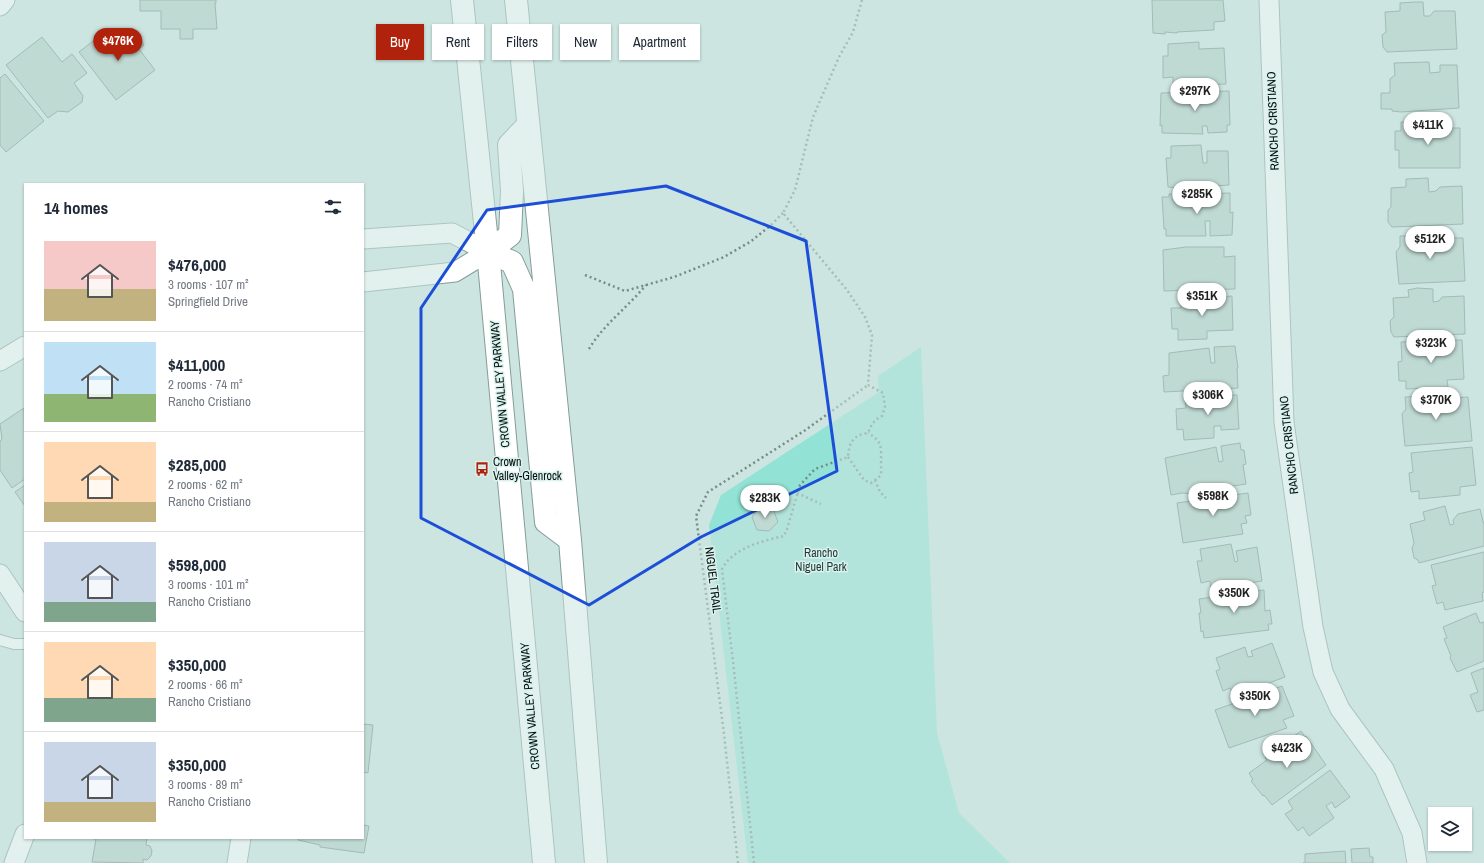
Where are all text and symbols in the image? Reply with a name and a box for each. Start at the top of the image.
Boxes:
chip: Buy [376,24,424,60]
chip: Rent [432,24,484,60]
chip: Filters [492,24,552,60]
chip: New [560,24,611,60]
chip: Apartment [619,24,700,60]
pin: $476K [90,28,146,62]
text: $476K [102,32,134,49]
street label: RANCHO CRISTIANO [1263,71,1283,171]
pin: $297K [1167,78,1223,112]
text: $297K [1179,82,1211,99]
pin: $411K [1400,112,1456,146]
text: $411K [1413,116,1443,133]
pin: $285K [1169,181,1225,215]
text: $285K [1181,185,1213,202]
text: 14 homes [44,196,108,219]
icon: filters [322,196,344,218]
pin: $512K [1402,226,1458,260]
text: $512K [1414,230,1446,247]
text: $476,000 [168,253,226,276]
icon: home [76,257,124,305]
text: 3 rooms · 107 m² [168,276,249,293]
pin: $351K [1174,283,1230,317]
text: $351K [1186,287,1218,304]
text: Springfield Drive [168,293,248,310]
street label: CROWN VALLEY PARKWAY [486,319,514,448]
pin: $323K [1403,330,1459,364]
text: $323K [1415,334,1447,351]
text: $411,000 [168,353,225,376]
icon: home [76,358,124,406]
text: 2 rooms · 74 m² [168,376,243,393]
pin: $306K [1180,382,1236,416]
text: $306K [1192,386,1224,403]
pin: $370K [1408,387,1464,421]
text: $370K [1420,391,1452,408]
text: Rancho Cristiano [168,393,251,410]
street label: RANCHO CRISTIANO [1276,395,1302,495]
text: $285,000 [168,453,226,476]
place label: Crown Valley-Glenrock [493,454,562,484]
icon: home [76,458,124,506]
bus stop icon: Crown Valley-Glenrock [474,461,490,477]
text: 2 rooms · 62 m² [168,476,243,493]
pin: $598K [1185,483,1241,517]
pin: $283K [737,485,793,519]
text: $598K [1197,487,1229,504]
text: $283K [749,489,781,506]
text: Rancho Cristiano [168,493,251,510]
park label: Rancho Niguel Park [795,545,847,575]
street label: NIGUEL TRAIL [701,546,725,615]
text: $598,000 [168,553,226,576]
icon: home [76,558,124,606]
text: 3 rooms · 101 m² [168,576,249,593]
pin: $350K [1206,580,1262,614]
text: $350K [1218,584,1250,601]
text: Rancho Cristiano [168,593,251,610]
street label: CROWN VALLEY PARKWAY [516,641,544,770]
text: $350,000 [168,653,226,676]
icon: home [76,658,124,706]
text: 2 rooms · 66 m² [168,676,243,693]
pin: $350K [1227,683,1283,717]
text: $350K [1239,687,1271,704]
text: Rancho Cristiano [168,693,251,710]
pin: $423K [1259,735,1315,769]
text: $423K [1271,739,1303,756]
text: $350,000 [168,753,226,776]
icon: home [76,758,124,806]
text: 3 rooms · 89 m² [168,776,243,793]
text: Rancho Cristiano [168,793,251,810]
map controls [1428,807,1472,851]
button: layers [1428,807,1472,851]

